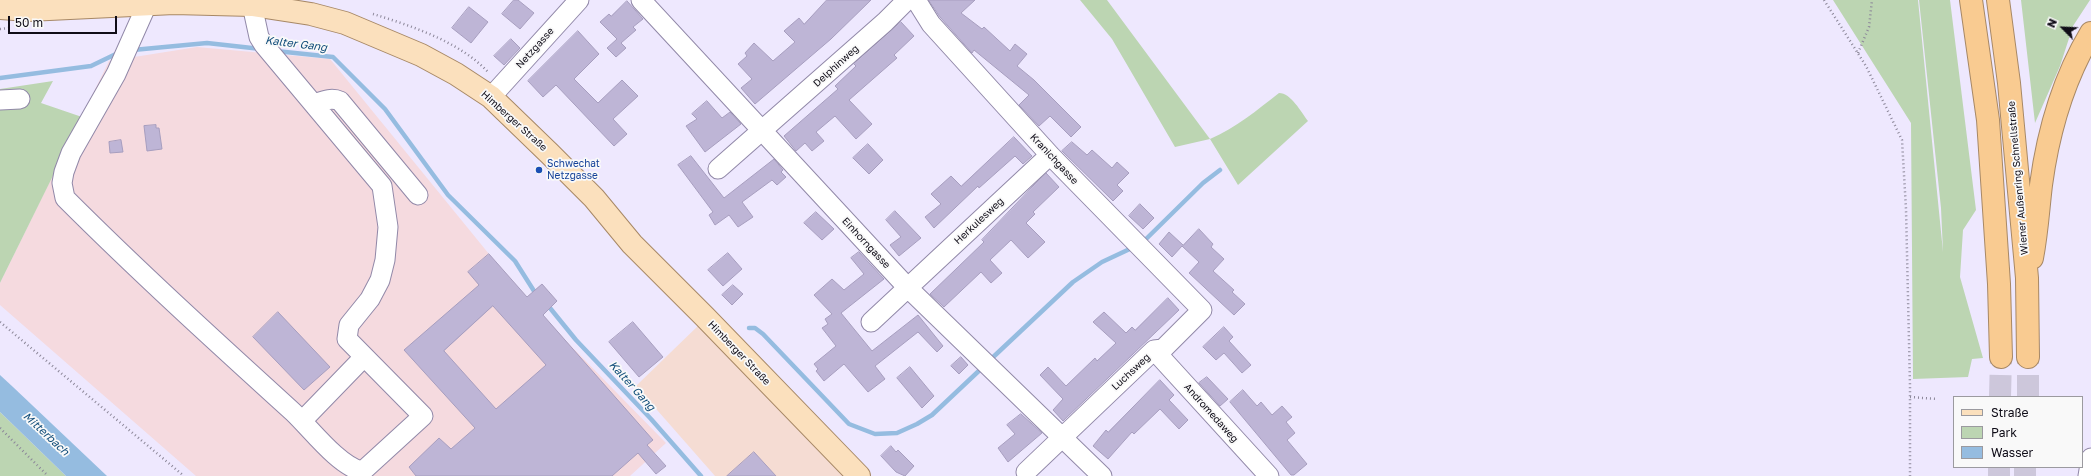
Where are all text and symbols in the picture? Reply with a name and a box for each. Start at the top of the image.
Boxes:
scale bar [10,8,119,34]
north arrow [2043,8,2083,48]
text: 50 m [15,15,43,30]
text: N [2044,16,2059,29]
street label: Netzgasse [514,25,556,71]
water label: Kalter Gang [264,34,328,54]
street label: Delphinweg [811,42,861,90]
street label: Himberger Straße [479,88,549,154]
street label: Wiener Außenring Schnellstraße [2005,100,2031,256]
street label: Kranichgasse [1027,131,1081,187]
place label: Schwechat Netzgasse [547,158,600,182]
marker: Schwechat Netzgasse [534,165,544,175]
street label: Herkulesweg [952,195,1006,247]
street label: Einhorngasse [839,215,893,271]
street label: Himberger Straße [705,318,773,388]
street label: Luchsweg [1109,351,1153,393]
water label: Kalter Gang [606,358,658,414]
street label: Andromedaweg [1181,381,1241,445]
legend [1953,396,2083,468]
text: Straße [1991,405,2029,420]
water label: Mitterbach [20,410,72,458]
text: Park [1991,425,2017,440]
text: Wasser [1991,445,2033,460]

